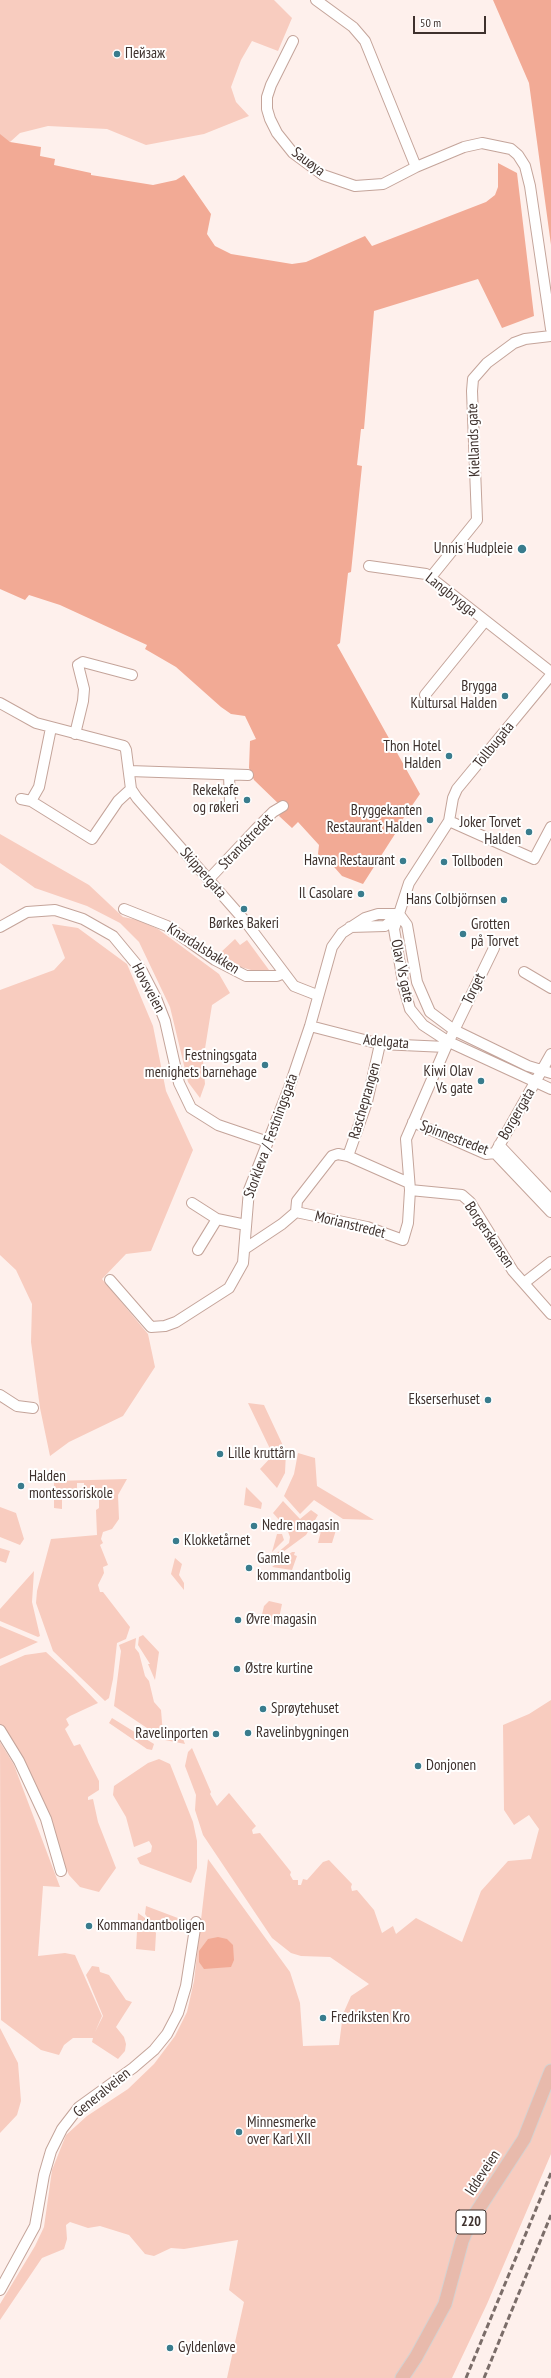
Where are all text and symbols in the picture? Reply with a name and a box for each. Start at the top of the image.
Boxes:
scale bar [415,8,488,34]
text: 50 m [420,15,441,30]
place label: Пейзаж [125,45,165,63]
marker: Пейзаж [112,49,122,59]
street label: Sauøya [288,144,328,180]
street label: Kiellands gate [464,403,484,477]
place label: Unnis Hudpleie [434,540,513,558]
marker: Unnis Hudpleie [516,543,528,555]
street label: Langbrygga [422,569,480,621]
place label: Brygga Kultursal Halden [411,678,497,713]
marker: Brygga Kultursal Halden [500,691,510,701]
street label: Tollbugata [470,718,518,772]
place label: Thon Hotel Halden [383,738,441,773]
marker: Thon Hotel Halden [444,751,454,761]
place label: Rekekafe og røkeri [193,782,239,817]
marker: Rekekafe og røkeri [242,795,252,805]
place label: Bryggekanten Restaurant Halden [327,802,422,837]
street label: Strandstredet [215,811,277,873]
place label: Joker Torvet Halden [460,814,521,849]
marker: Bryggekanten Restaurant Halden [425,815,435,825]
marker: Joker Torvet Halden [524,827,534,837]
street label: Skippergata [176,844,230,902]
place label: Havna Restaurant [304,852,395,870]
place label: Tollboden [452,853,503,871]
marker: Havna Restaurant [398,856,408,866]
marker: Tollboden [439,857,449,867]
place label: Il Casolare [299,885,353,903]
marker: Il Casolare [356,889,366,899]
place label: Hans Colbjörnsen [406,891,496,909]
marker: Hans Colbjörnsen [499,895,509,905]
marker: Børkes Bakeri [239,904,249,914]
place label: Børkes Bakeri [209,915,279,933]
place label: Grotten på Torvet [471,916,519,951]
street label: Knardalsbakken [164,920,242,978]
marker: Grotten på Torvet [458,929,468,939]
street label: Olav Vs gate [387,938,417,1004]
street label: Hovsveien [128,960,168,1016]
street label: Torget [459,970,489,1008]
street label: Adelgata [362,1031,410,1053]
place label: Festningsgata menighets barnehage [145,1047,257,1082]
marker: Festningsgata menighets barnehage [260,1060,270,1070]
street label: Rascheprangen [345,1061,385,1141]
place label: Kiwi Olav Vs gate [424,1063,473,1098]
street label: Storkleva / Festningsgata [240,1071,302,1201]
marker: Kiwi Olav Vs gate [476,1076,486,1086]
street label: Borgergata [495,1085,539,1143]
street label: Spinnestredet [417,1117,491,1159]
street label: Borgerskansen [460,1199,518,1271]
street label: Morianstredet [313,1208,387,1242]
place label: Ekserserhuset [408,1391,480,1409]
marker: Ekserserhuset [483,1395,493,1405]
place label: Lille kruttårn [228,1445,295,1463]
marker: Lille kruttårn [215,1449,225,1459]
place label: Halden montessoriskole [29,1468,113,1503]
marker: Halden montessoriskole [16,1481,26,1491]
place label: Nedre magasin [262,1517,339,1535]
marker: Nedre magasin [249,1521,259,1531]
place label: Klokketårnet [184,1532,250,1550]
marker: Klokketårnet [171,1536,181,1546]
place label: Gamle kommandantbolig [257,1550,351,1585]
marker: Gamle kommandantbolig [244,1563,254,1573]
place label: Øvre magasin [246,1611,317,1629]
marker: Øvre magasin [233,1615,243,1625]
place label: Østre kurtine [245,1660,313,1678]
marker: Østre kurtine [232,1664,242,1674]
place label: Sprøytehuset [271,1700,339,1718]
marker: Sprøytehuset [258,1704,268,1714]
place label: Ravelinbygningen [256,1724,349,1742]
place label: Ravelinporten [135,1725,208,1743]
marker: Ravelinbygningen [243,1728,253,1738]
marker: Ravelinporten [211,1729,221,1739]
place label: Donjonen [426,1757,476,1775]
marker: Donjonen [413,1761,423,1771]
place label: Kommandantboligen [97,1917,205,1935]
marker: Kommandantboligen [84,1921,94,1931]
place label: Fredriksten Kro [331,2009,410,2027]
marker: Fredriksten Kro [318,2013,328,2023]
street label: Generalveien [70,2065,134,2121]
place label: Minnesmerke over Karl XII [247,2114,316,2149]
marker: Minnesmerke over Karl XII [234,2127,244,2137]
street label: Iddeveien [462,2147,504,2199]
road number: 220 [456,2210,486,2234]
place label: Gyldenløve [178,2339,236,2357]
marker: Gyldenløve [165,2343,175,2353]

